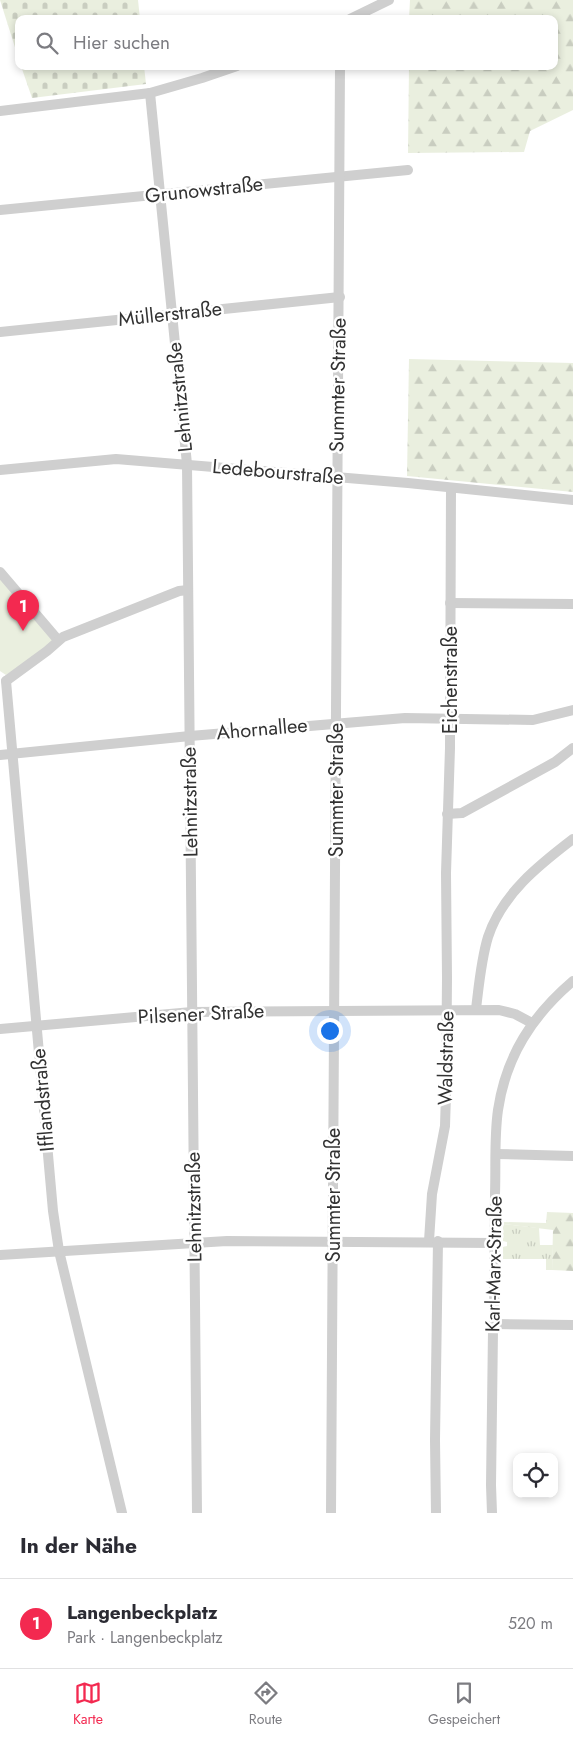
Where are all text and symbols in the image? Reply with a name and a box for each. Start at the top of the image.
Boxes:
search box [15,15,558,70]
icon: search [33,29,61,57]
text: Hier suchen [73,29,170,56]
street label: Grunowstraße [144,169,264,211]
street label: Müllerstraße [117,294,223,334]
street label: Summter Straße [322,318,354,452]
street label: Lehnitzstraße [160,341,200,453]
street label: Ledebourstraße [211,452,345,492]
pin: 1 [7,590,39,631]
street label: Eichenstraße [436,626,465,734]
street label: Ahornallee [215,711,309,747]
street label: Summter Straße [322,723,351,857]
street label: Lehnitzstraße [175,747,205,857]
street label: Pilsener Straße [137,996,265,1032]
street label: Waldstraße [431,1011,461,1105]
your location [317,1018,343,1044]
street label: Ifflandstraße [24,1047,62,1153]
street label: Summter Straße [319,1128,348,1262]
street label: Lehnitzstraße [179,1152,209,1262]
street label: Karl-Marx-Straße [478,1196,510,1332]
map controls [513,1453,558,1498]
button: locate [513,1453,558,1498]
text: In der Nähe [20,1531,137,1561]
text: Langenbeckplatz [67,1599,218,1626]
text: 1 [32,1612,40,1635]
text: 520 m [508,1612,553,1635]
text: Park · Langenbeckplatz [67,1626,223,1649]
tab: Karte [73,1679,103,1729]
tab: Route [249,1679,282,1729]
tab: Gespeichert [428,1679,500,1729]

